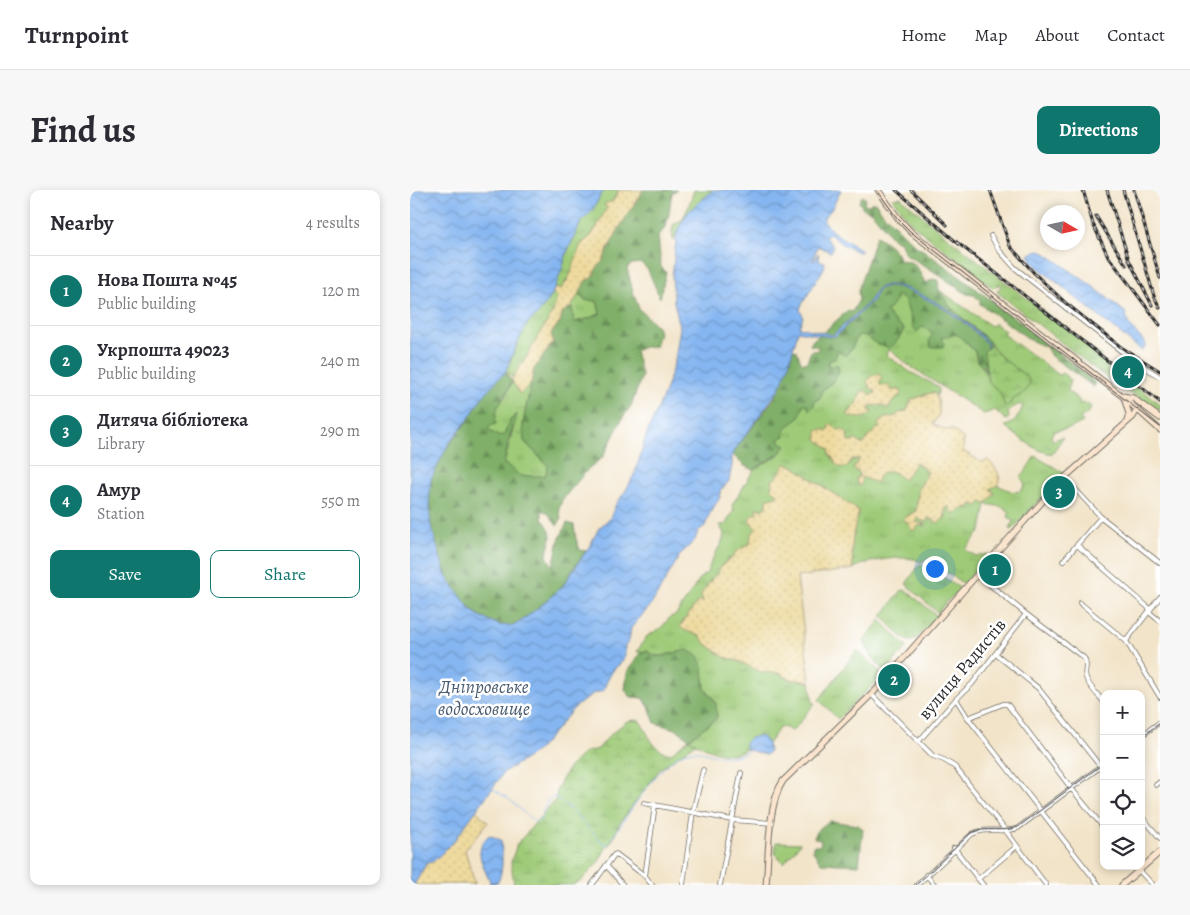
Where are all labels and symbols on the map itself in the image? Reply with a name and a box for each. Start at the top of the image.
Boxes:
north arrow [1040,205,1085,250]
pin: 4 [1112,353,1144,391]
pin: 3 [1043,473,1075,511]
pin: 1 [979,551,1011,589]
your location [922,556,948,582]
street label: вулиця Радистів [913,613,1011,725]
pin: 2 [878,661,910,699]
water label: Дніпровське водосховище [437,674,530,722]

